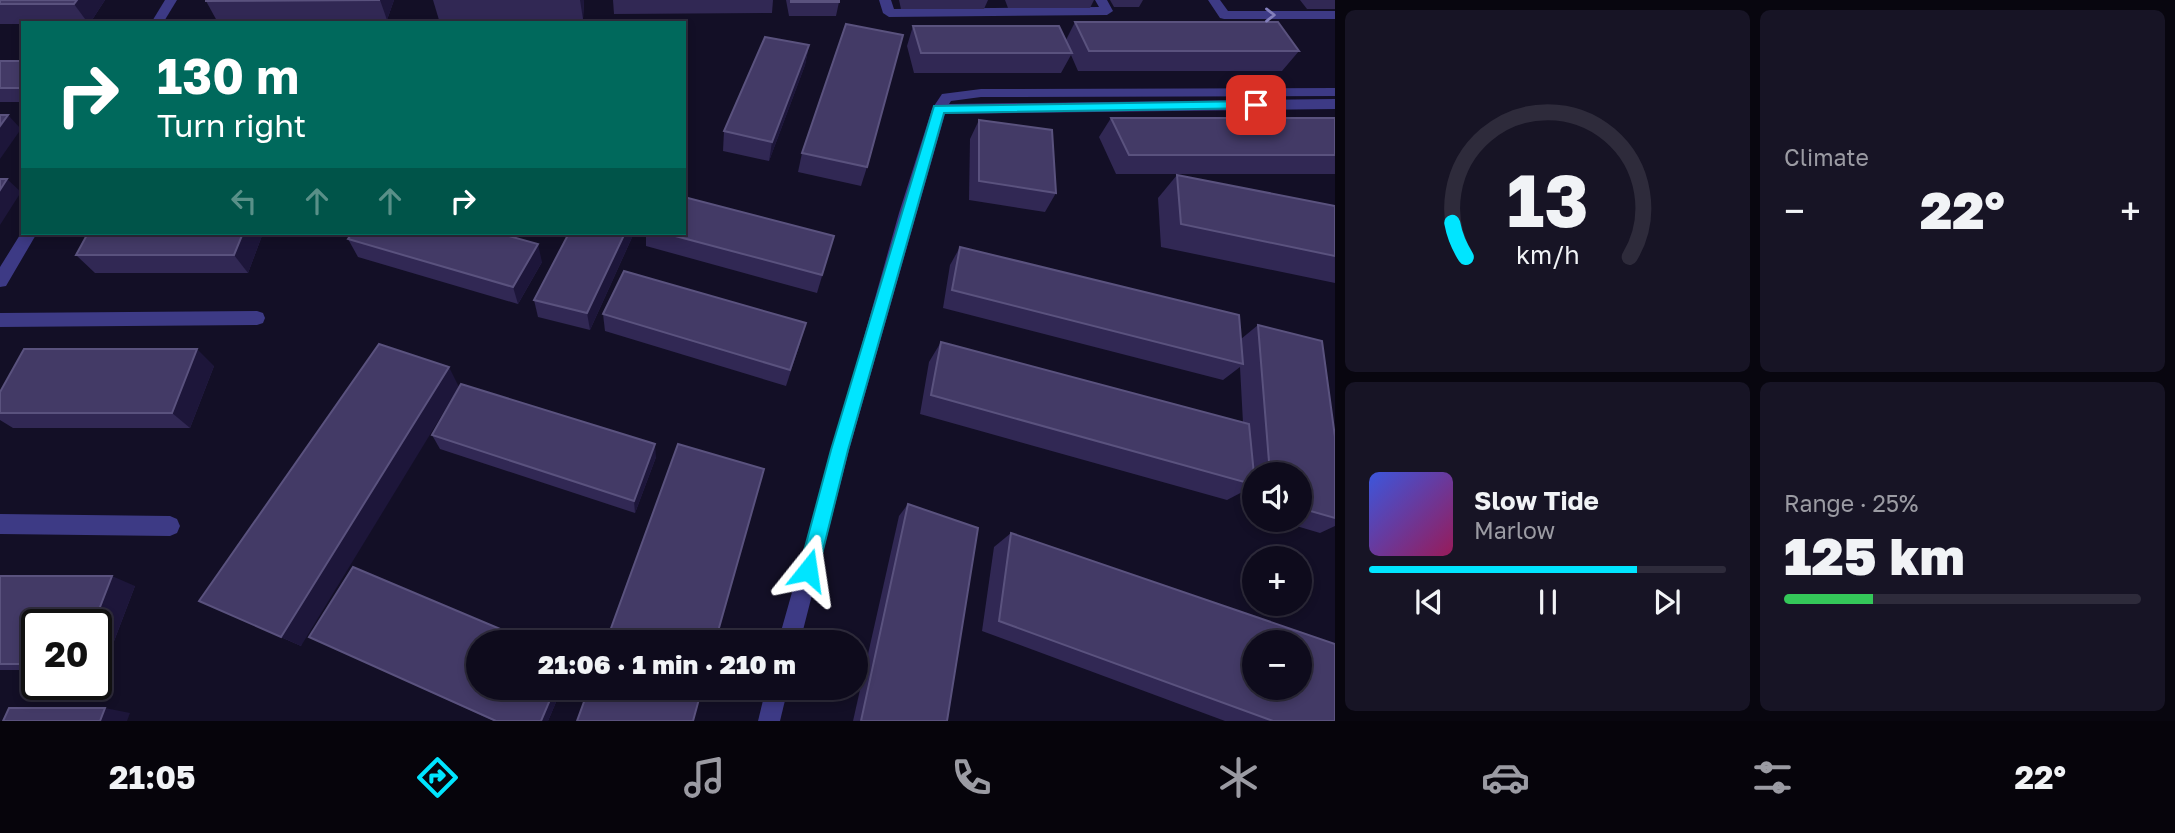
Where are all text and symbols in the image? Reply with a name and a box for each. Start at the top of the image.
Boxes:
one-way arrow [1266,7,1276,23]
text: 130 m [157,46,299,105]
icon: right [42,49,133,140]
pin [1226,75,1286,135]
icon: arrive [1237,86,1275,124]
text: Turn right [157,106,306,144]
text: Climate [1784,143,1869,171]
text: 13 [1507,156,1588,243]
text: 22° [1920,178,2005,240]
icon: left [225,182,263,220]
icon: ahead [298,182,336,220]
icon: ahead [371,182,409,220]
icon: right [444,182,482,220]
text: − [1784,188,1805,233]
text: + [2120,188,2141,233]
text: km/h [1516,239,1579,270]
map controls [1242,462,1312,700]
button: sound [1242,462,1312,532]
text: Slow Tide [1474,485,1599,516]
text: Range · 25% [1784,489,1918,517]
text: Marlow [1474,516,1555,544]
text: 125 km [1784,524,1965,586]
position arrow [771,533,845,607]
button: + [1242,546,1312,616]
icon: previous [1410,583,1448,621]
icon: pause [1529,583,1567,621]
icon: next [1648,583,1686,621]
speed limit sign: 20 [21,609,112,700]
button: − [1242,630,1312,700]
text: 21:06 · 1 min · 210 m [538,649,796,680]
icon: directions [413,753,462,802]
icon: music [680,753,729,802]
icon: phone [947,753,996,802]
icon: climate [1214,753,1263,802]
icon: car [1481,753,1530,802]
icon: filters [1748,753,1797,802]
text: 21:05 [109,758,195,796]
text: 22° [2015,758,2066,796]

